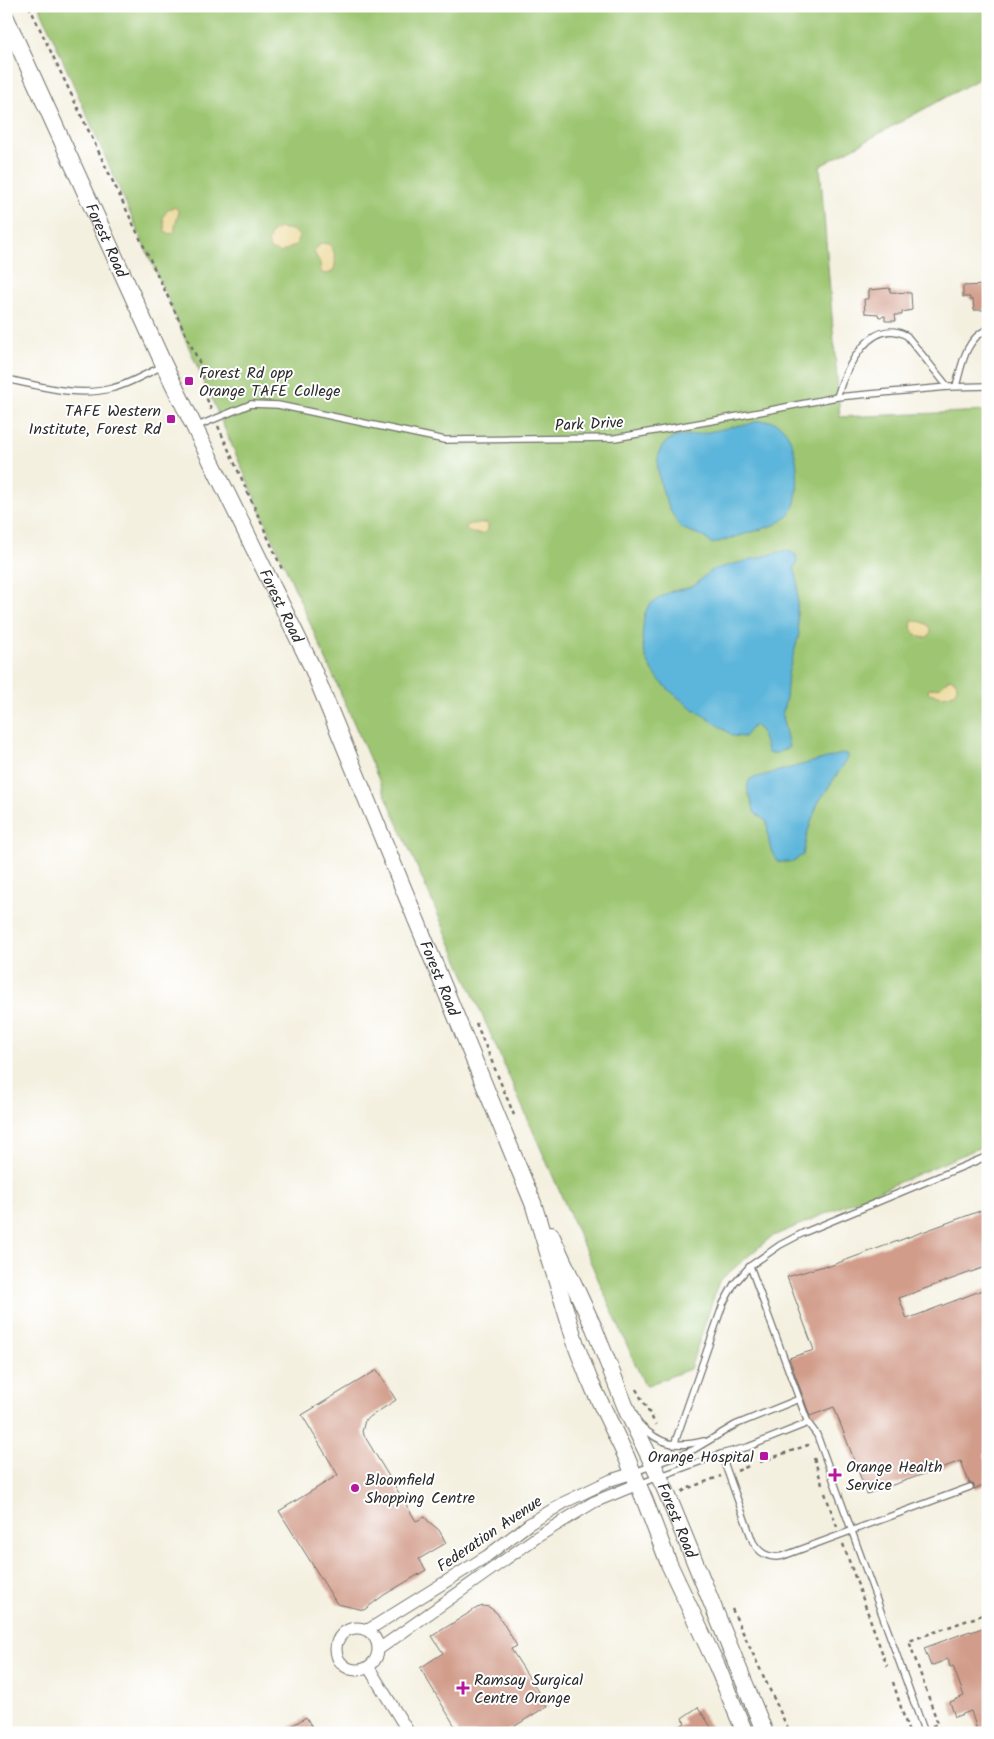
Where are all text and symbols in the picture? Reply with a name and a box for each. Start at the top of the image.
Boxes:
street label: Forest Road [78,199,134,283]
place label: Forest Rd opp Orange TAFE College [199,361,340,404]
marker: Forest Rd opp Orange TAFE College [183,375,195,387]
place label: TAFE Western Institute, Forest Rd [28,399,162,442]
street label: Park Drive [554,410,624,439]
marker: TAFE Western Institute, Forest Rd [165,413,177,425]
street label: Forest Road [252,565,310,648]
street label: Forest Road [412,937,466,1021]
place label: Orange Hospital [648,1445,754,1470]
marker: Orange Hospital [758,1450,770,1462]
place label: Orange Health Service [846,1455,942,1498]
place label: Bloomfield Shopping Centre [365,1468,475,1511]
marker: Orange Health Service [828,1468,842,1482]
street label: Forest Road [650,1478,703,1563]
marker: Bloomfield Shopping Centre [349,1482,361,1494]
street label: Federation Avenue [432,1490,548,1579]
place label: Ramsay Surgical Centre Orange [474,1668,583,1711]
marker: Ramsay Surgical Centre Orange [456,1681,470,1695]

